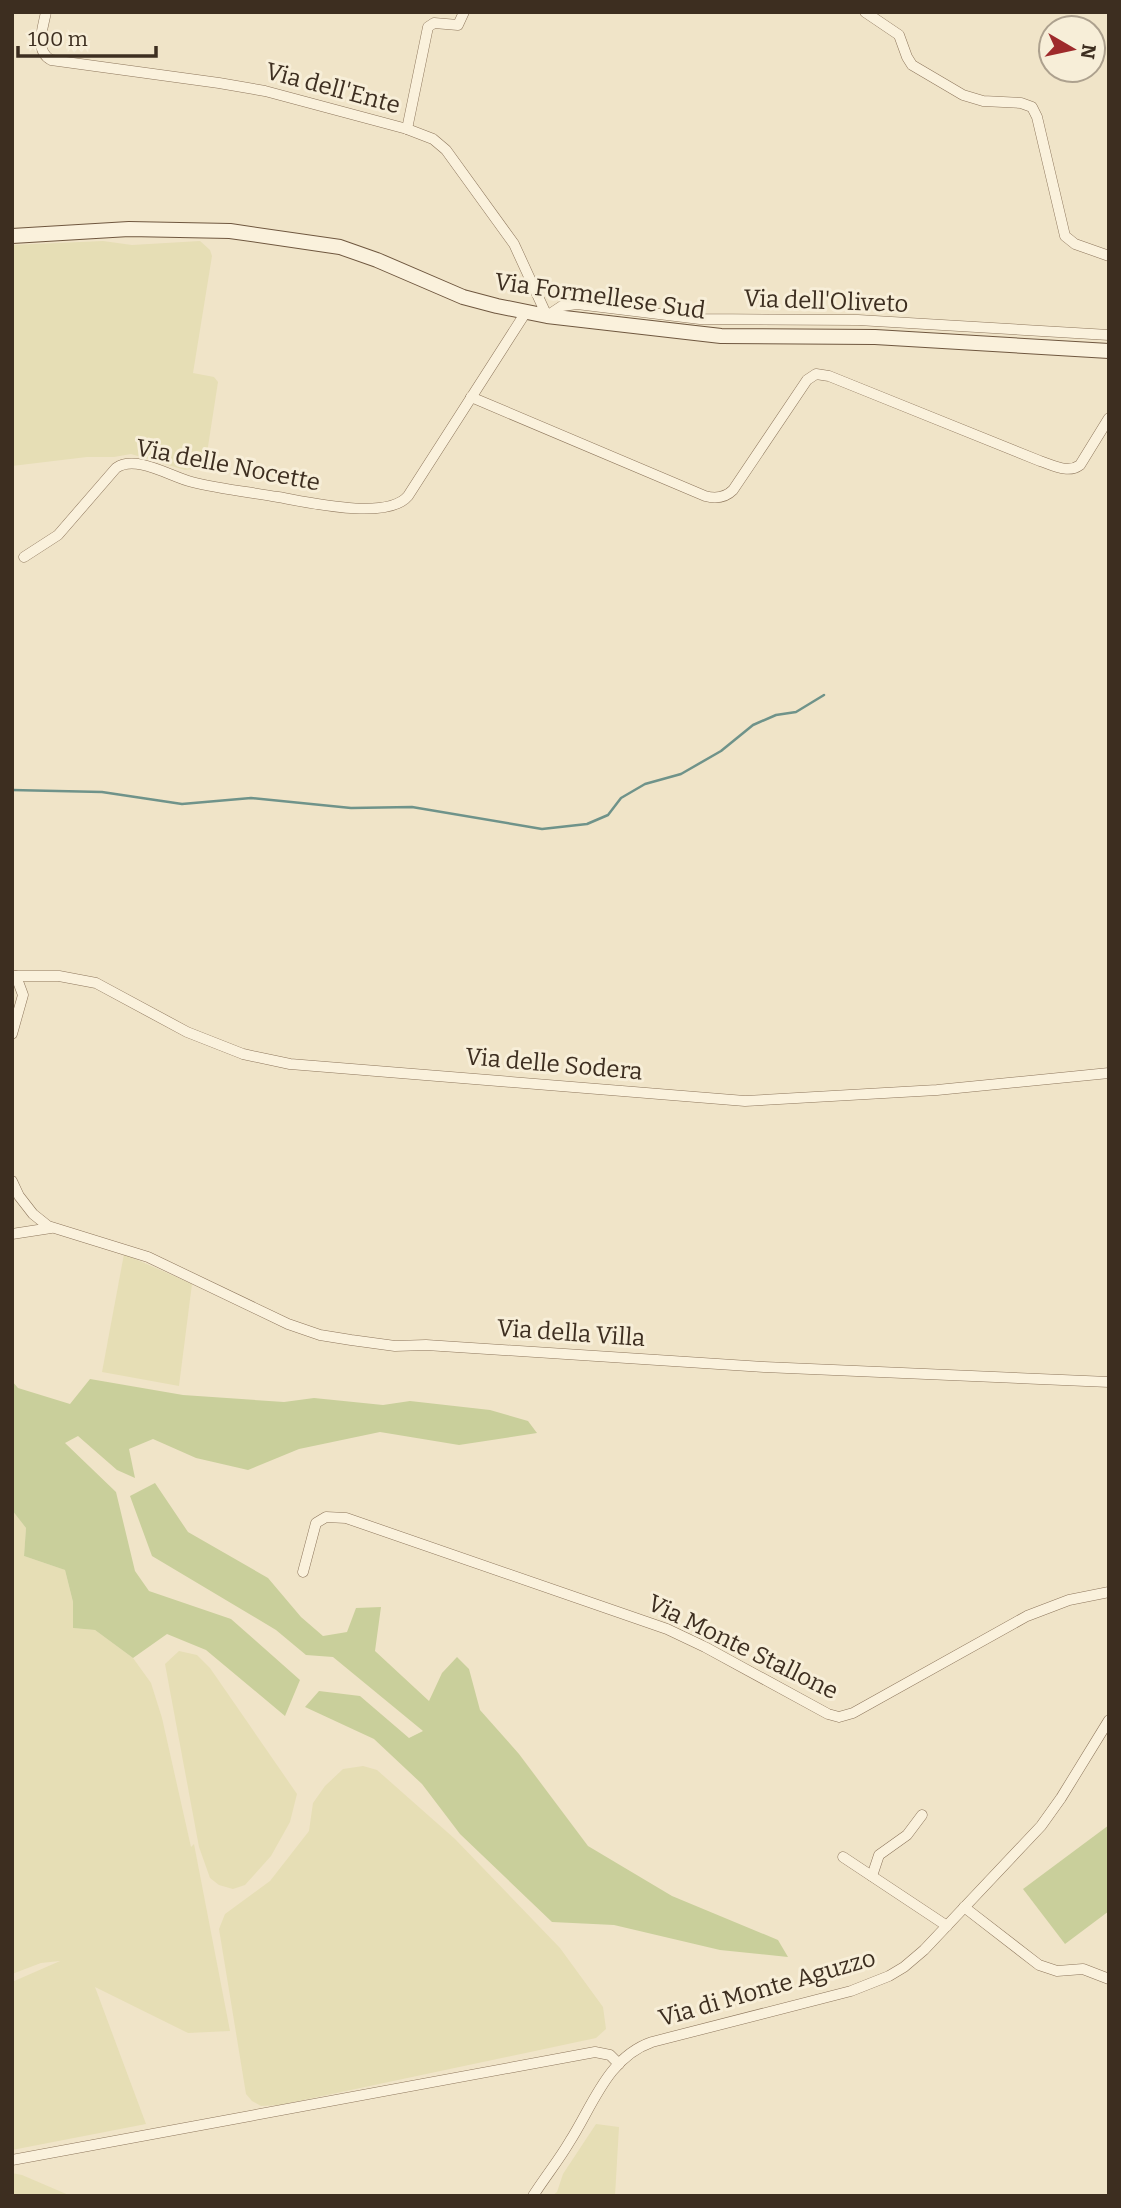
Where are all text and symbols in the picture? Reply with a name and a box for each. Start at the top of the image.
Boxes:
scale bar [18,14,156,58]
north arrow [1037,14,1107,84]
text: 100 m [28,26,88,52]
text: N [1076,43,1101,61]
street label: Via dell'Ente [263,57,403,119]
street label: Via Formellese Sud [493,267,707,325]
street label: Via dell'Oliveto [743,284,909,318]
street label: Via delle Nocette [134,433,322,497]
street label: Via delle Sodera [464,1042,644,1086]
street label: Via della Villa [496,1314,646,1352]
street label: Via Monte Stallone [643,1589,843,1705]
street label: Via di Monte Aguzzo [655,1944,879,2032]

